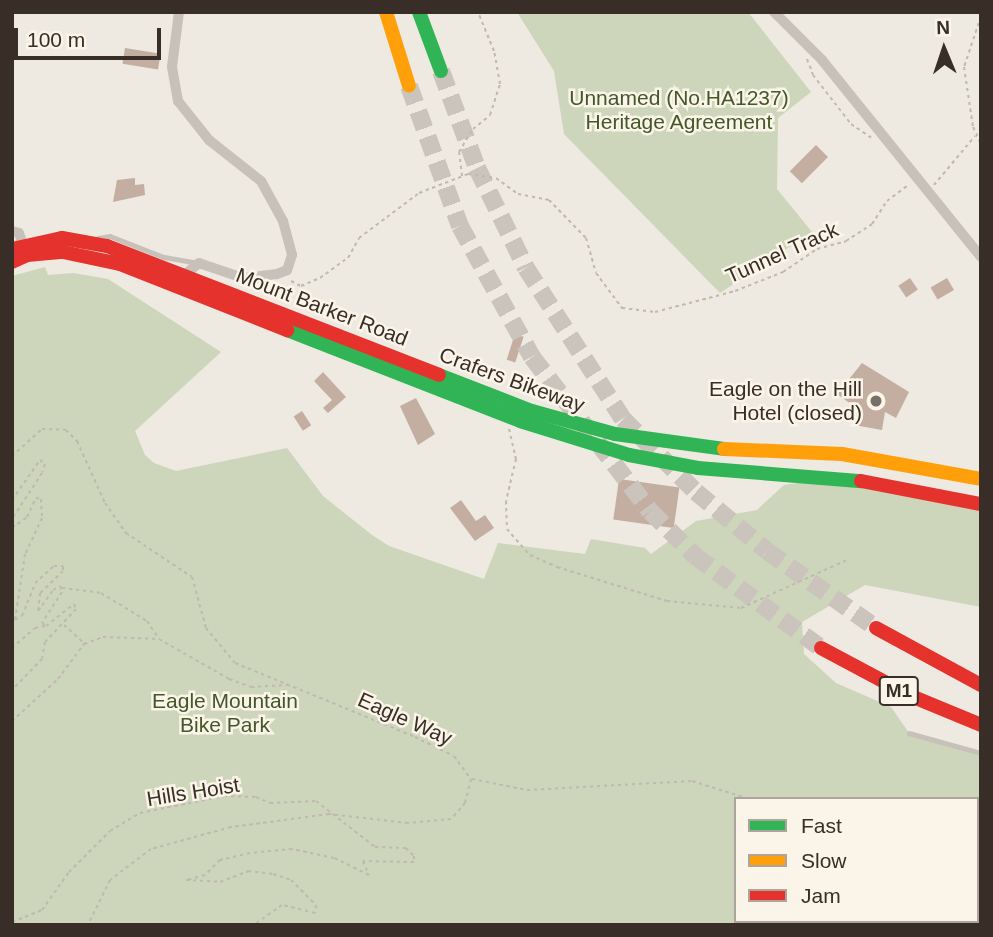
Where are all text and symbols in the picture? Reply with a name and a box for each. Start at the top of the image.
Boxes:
scale bar [18,14,164,58]
north arrow [909,14,979,84]
text: N [936,17,950,38]
text: 100 m [27,28,85,51]
park label: Unnamed (No.HA1237) Heritage Agreement [569,85,789,135]
street label: Tunnel Track [722,217,842,289]
street label: Mount Barker Road [232,263,412,351]
street label: Crafers Bikeway [436,342,588,418]
place label: Eagle on the Hill Hotel (closed) [709,376,862,426]
marker: Eagle on the Hill Hotel (closed) [868,393,884,409]
road number: M1 [878,676,920,706]
street label: Eagle Way [354,687,456,751]
park label: Eagle Mountain Bike Park [152,688,298,738]
street label: Hills Hoist [145,772,241,812]
legend [734,797,979,923]
text: Fast [801,814,842,837]
text: Slow [801,849,847,872]
text: Jam [801,884,841,907]

